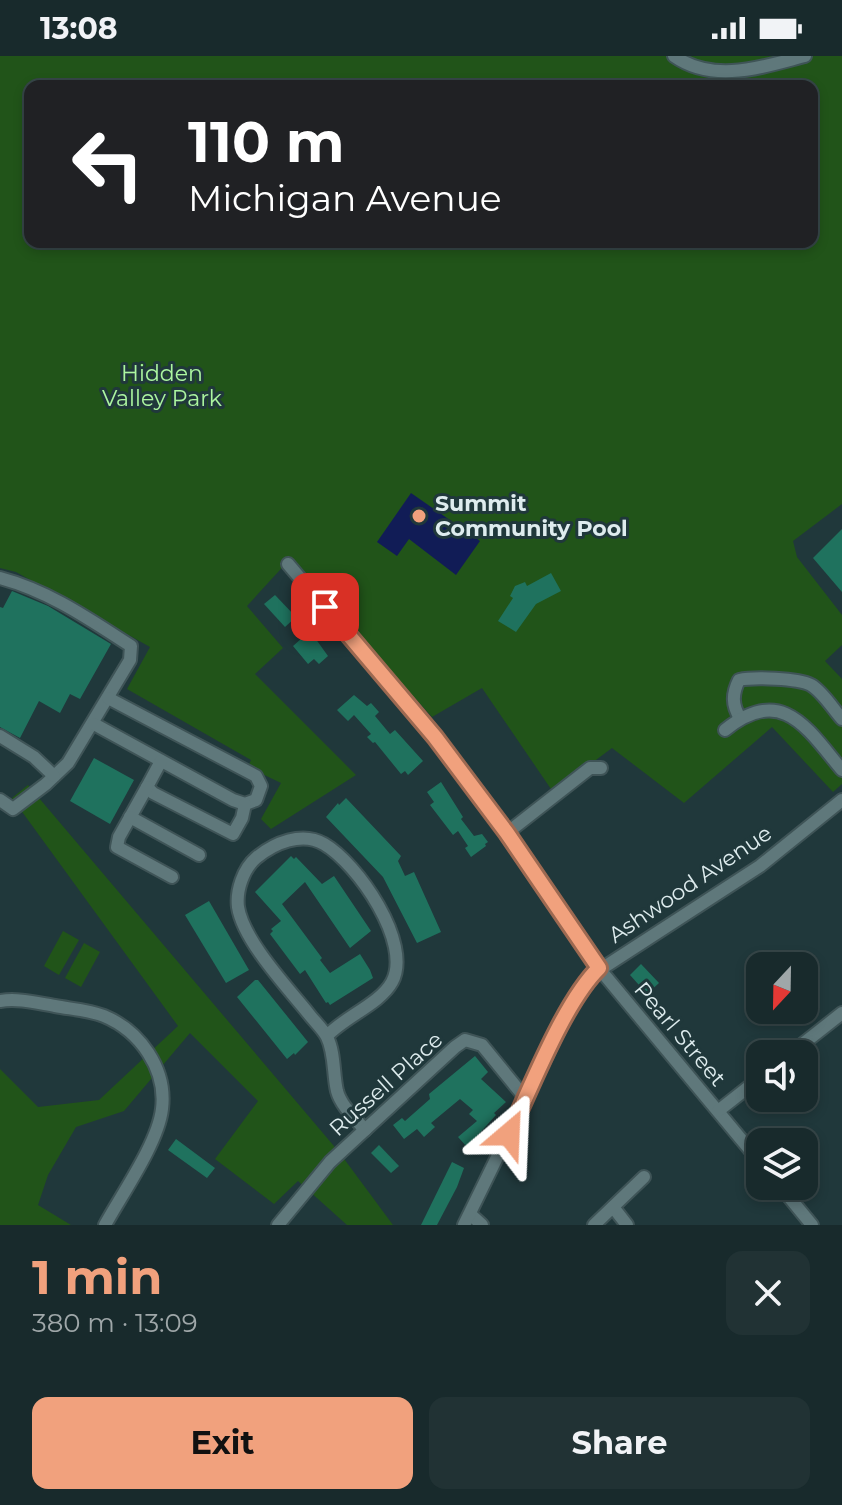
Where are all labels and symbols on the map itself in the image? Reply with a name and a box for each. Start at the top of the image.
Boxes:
park label: Hidden Valley Park [102,360,223,412]
place label: Summit Community Pool [435,490,628,542]
marker: Summit Community Pool [410,507,428,525]
pin [291,573,359,641]
street label: Ashwood Avenue [603,819,777,949]
north arrow [746,952,818,1024]
street label: Pearl Street [628,976,732,1092]
street label: Russell Place [324,1026,448,1142]
position arrow [467,1092,551,1176]

